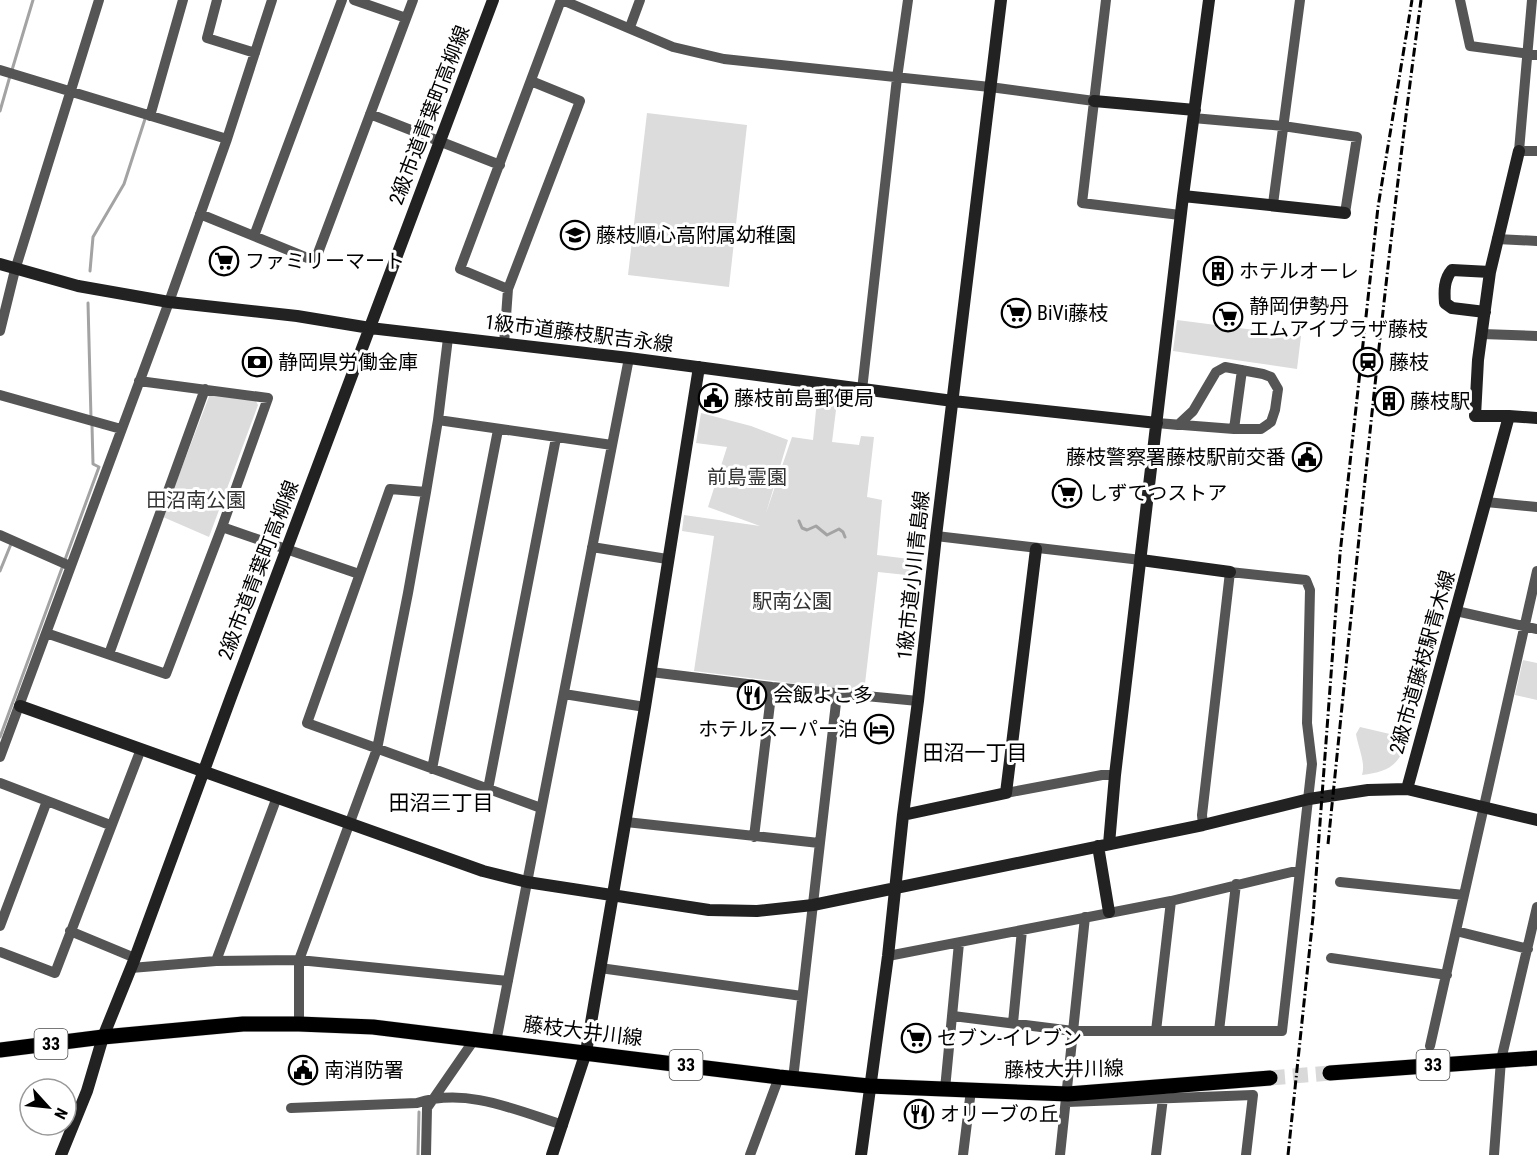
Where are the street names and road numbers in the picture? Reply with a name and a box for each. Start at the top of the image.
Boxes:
street label: 2級市道青葉町高柳線 [384,22,474,208]
street label: 1級市道藤枝駅吉永線 [483,310,675,356]
street label: 2級市道青葉町高柳線 [213,477,303,663]
street label: 1級市道小川青島線 [892,489,934,661]
street label: 2級市道藤枝駅青木線 [1384,567,1460,757]
street label: 藤枝大井川線 [522,1012,644,1050]
road number: 33 [34,1029,68,1059]
road number: 33 [670,1050,702,1080]
road number: 33 [1416,1050,1450,1080]
street label: 藤枝大井川線 [1004,1056,1124,1082]

